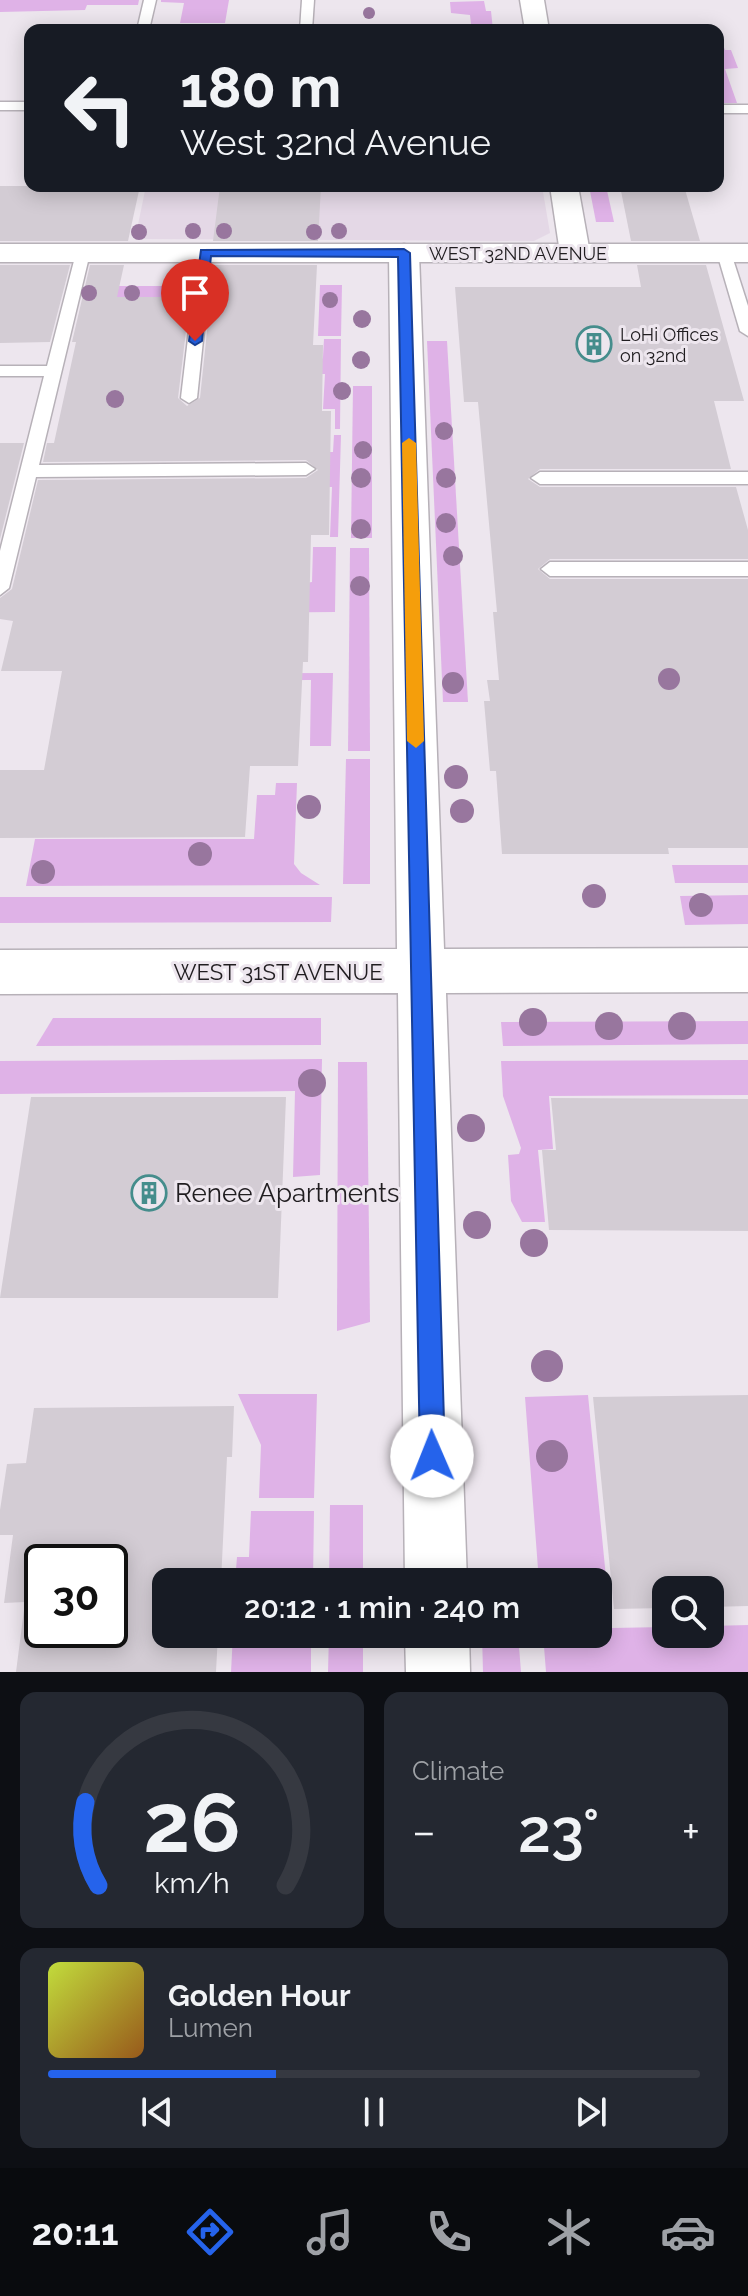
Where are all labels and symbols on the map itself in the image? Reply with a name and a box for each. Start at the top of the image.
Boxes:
street label: WEST 32ND AVENUE [429,243,607,264]
pin [161,259,229,341]
place label: LoHi Offices on 32nd [620,324,719,366]
building icon: LoHi Offices on 32nd [575,325,613,363]
street label: WEST 31ST AVENUE [173,959,383,985]
building icon: Renee Apartments [130,1174,168,1212]
place label: Renee Apartments [175,1178,399,1208]
position arrow [390,1414,474,1498]
speed limit sign: 30 [24,1544,128,1648]

